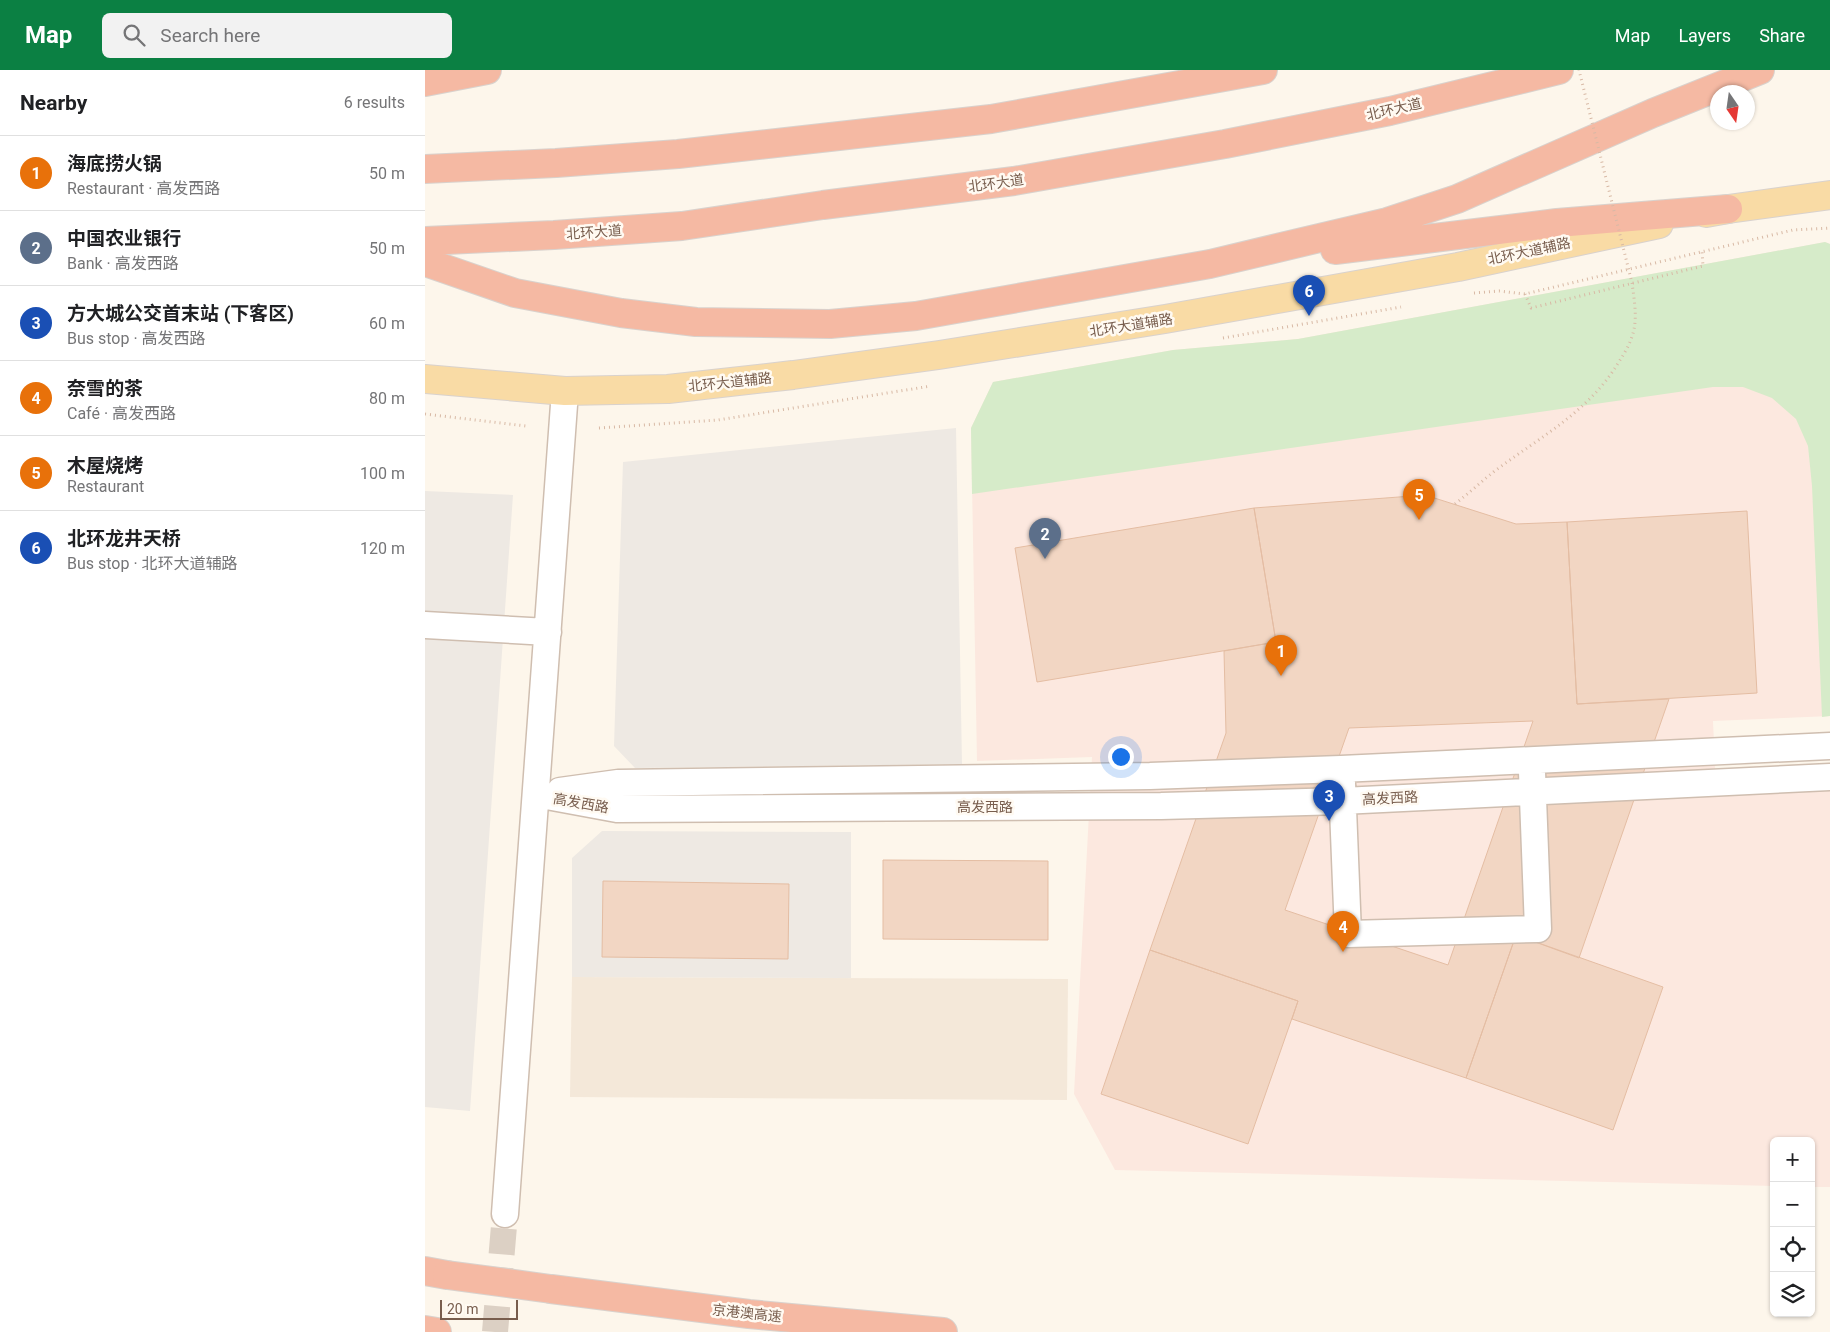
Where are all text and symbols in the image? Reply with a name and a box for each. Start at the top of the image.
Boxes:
search box [102,13,452,58]
text: Map [25,21,72,49]
icon: search [120,21,148,49]
text: Search here [160,24,260,47]
text: Map [1615,25,1650,46]
text: Layers [1678,25,1731,46]
text: Share [1759,25,1805,46]
north arrow [1710,85,1755,130]
text: Nearby [20,91,87,115]
text: 6 results [344,93,405,112]
street label: 北环大道 [1365,95,1423,123]
text: 海底捞火锅 [67,152,162,175]
text: 1 [31,164,41,183]
text: 50 m [369,164,405,183]
street label: 北环大道 [967,171,1025,195]
text: Restaurant · 高发西路 [67,179,220,198]
street label: 北环大道 [566,222,622,242]
text: 中国农业银行 [67,227,181,250]
street label: 北环大道辅路 [1486,234,1572,268]
text: 2 [31,239,41,258]
text: 50 m [369,239,405,258]
text: Bank · 高发西路 [67,254,179,273]
pin: 6 [1293,275,1325,316]
text: 方大城公交首末站 (下客区) [67,302,294,325]
street label: 北环大道辅路 [1088,311,1174,339]
text: 3 [31,314,41,333]
text: 60 m [369,314,405,333]
text: Bus stop · 高发西路 [67,329,206,348]
street label: 北环大道辅路 [687,370,773,394]
text: 奈雪的茶 [67,377,143,400]
text: 4 [31,389,41,408]
text: 80 m [369,389,405,408]
text: Café · 高发西路 [67,404,176,423]
text: 木屋烧烤 [67,454,143,477]
text: 5 [31,464,41,483]
text: 100 m [360,464,405,483]
text: Restaurant [67,477,144,496]
pin: 5 [1403,479,1435,520]
pin: 2 [1029,518,1061,559]
text: 北环龙井天桥 [67,527,181,550]
text: 6 [31,539,41,558]
text: 120 m [360,539,405,558]
text: Bus stop · 北环大道辅路 [67,554,238,573]
pin: 1 [1265,635,1297,676]
your location [1108,744,1134,770]
pin: 3 [1313,780,1345,821]
street label: 高发西路 [1362,789,1418,807]
street label: 高发西路 [552,790,610,816]
street label: 高发西路 [957,799,1013,815]
pin: 4 [1327,911,1359,952]
map controls [1770,1137,1815,1317]
button: + [1770,1137,1815,1182]
button: − [1770,1182,1815,1227]
button: locate [1770,1227,1815,1272]
button: layers [1770,1272,1815,1317]
scale bar [440,1297,517,1320]
text: 20 m [447,1301,479,1317]
street label: 京港澳高速 [711,1301,783,1325]

